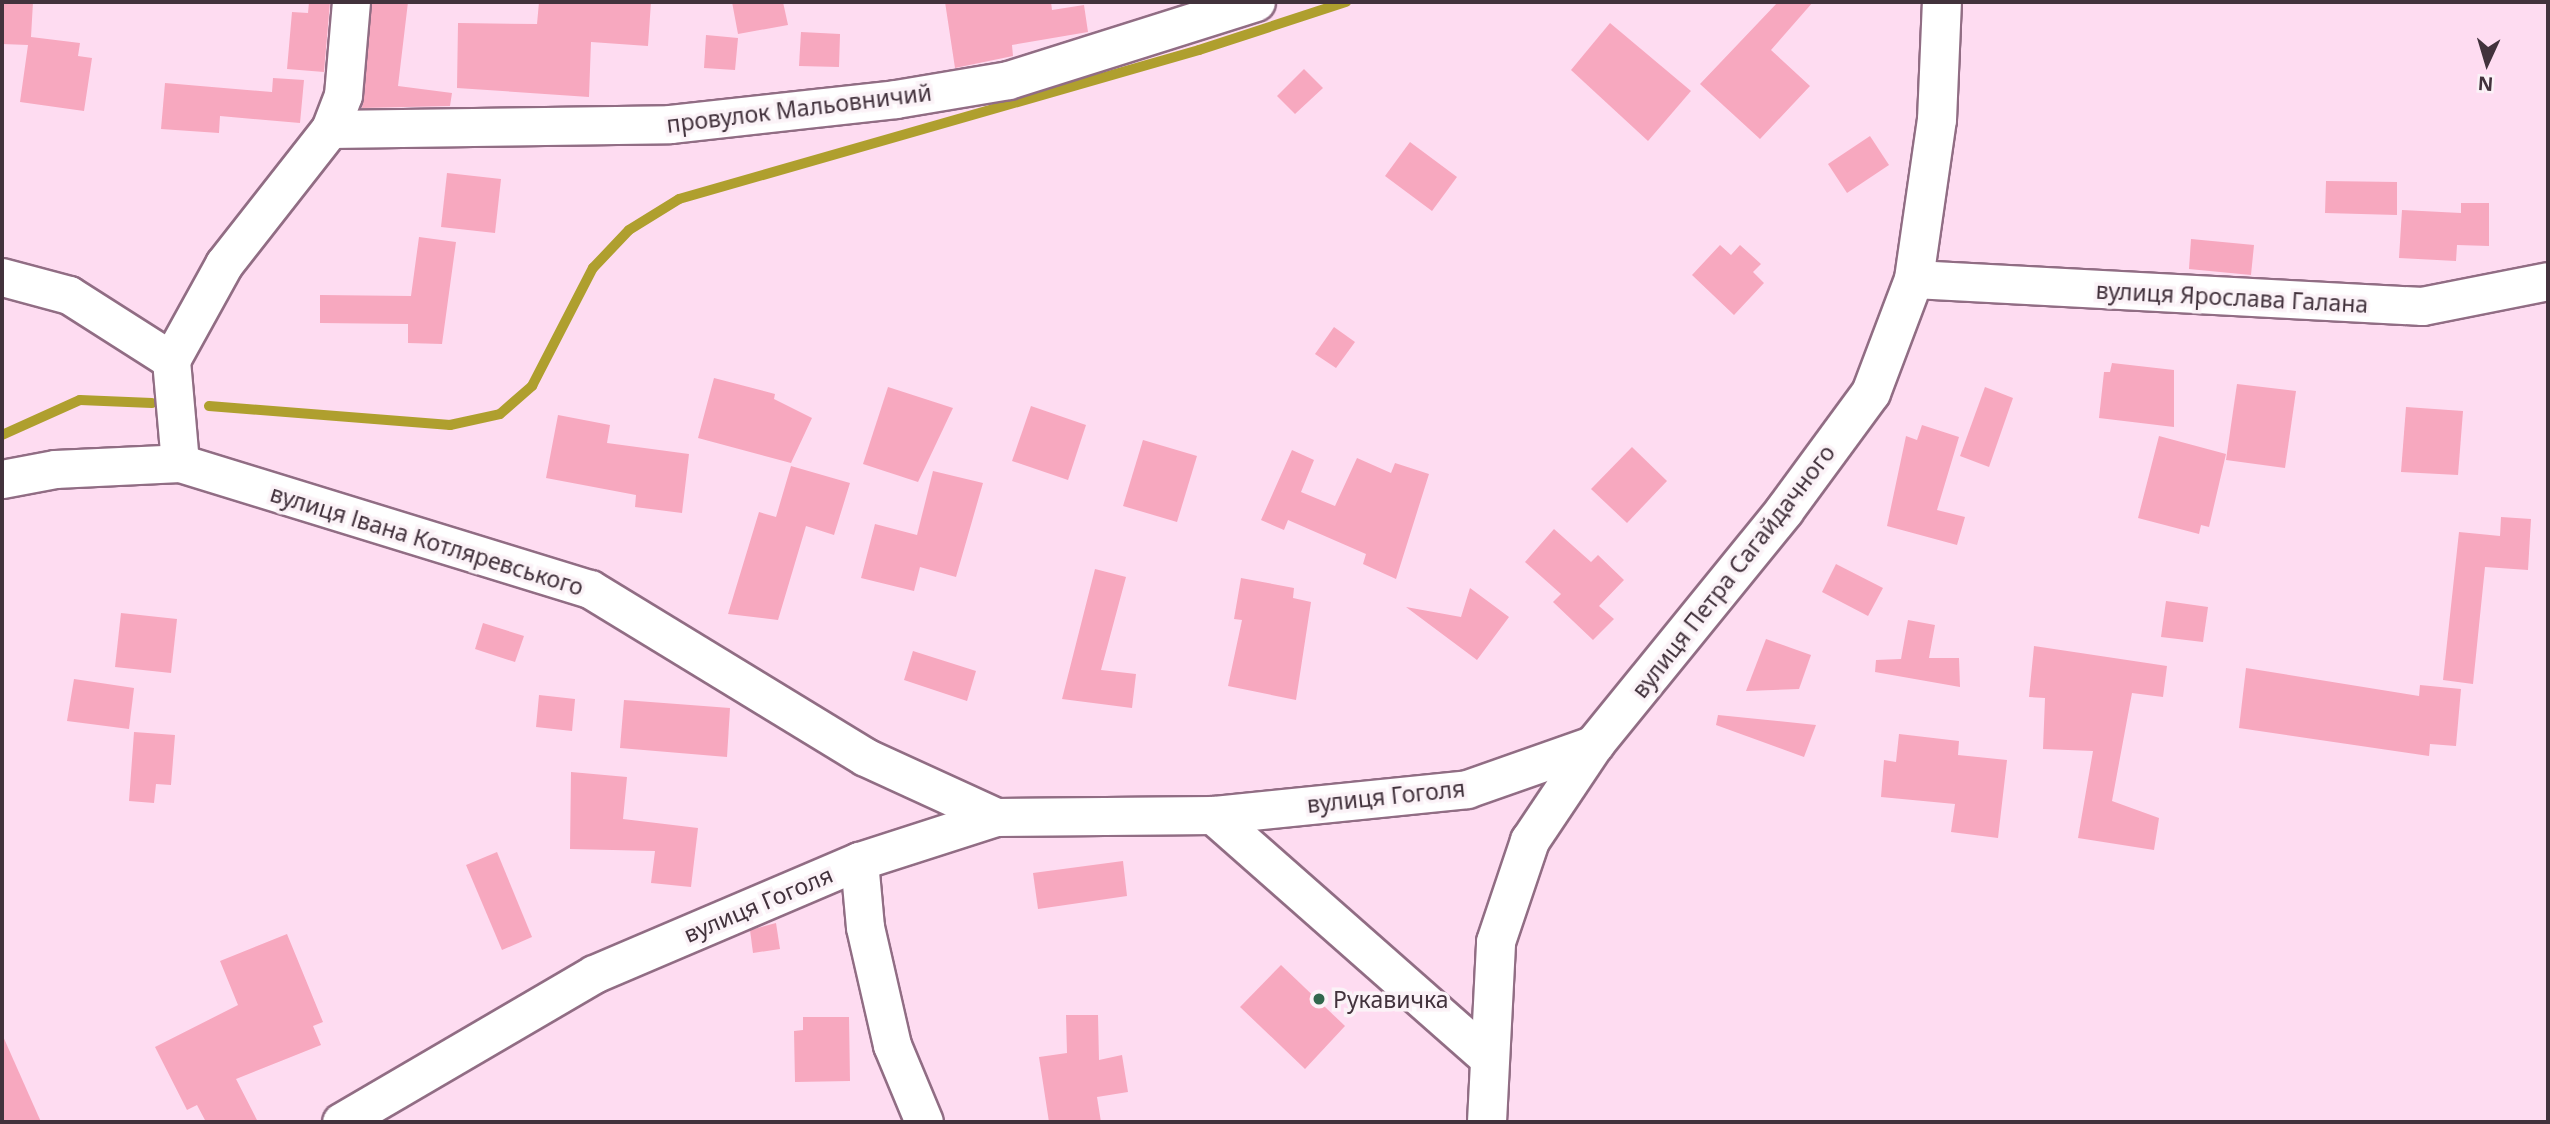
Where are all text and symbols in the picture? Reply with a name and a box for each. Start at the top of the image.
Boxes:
north arrow [2452,28,2522,98]
text: N [2477,70,2494,97]
street label: провулок Мальовничий [665,78,933,138]
street label: вулиця Ярослава Галана [2095,276,2369,318]
street label: вулиця Петра Сагайдачного [1626,439,1840,703]
street label: вулиця Івана Котляревського [267,479,587,601]
street label: вулиця Гоголя [1305,774,1467,818]
street label: вулиця Гоголя [679,860,837,948]
place label: Рукавичка [1333,985,1449,1013]
marker: Рукавичка [1311,991,1327,1007]

